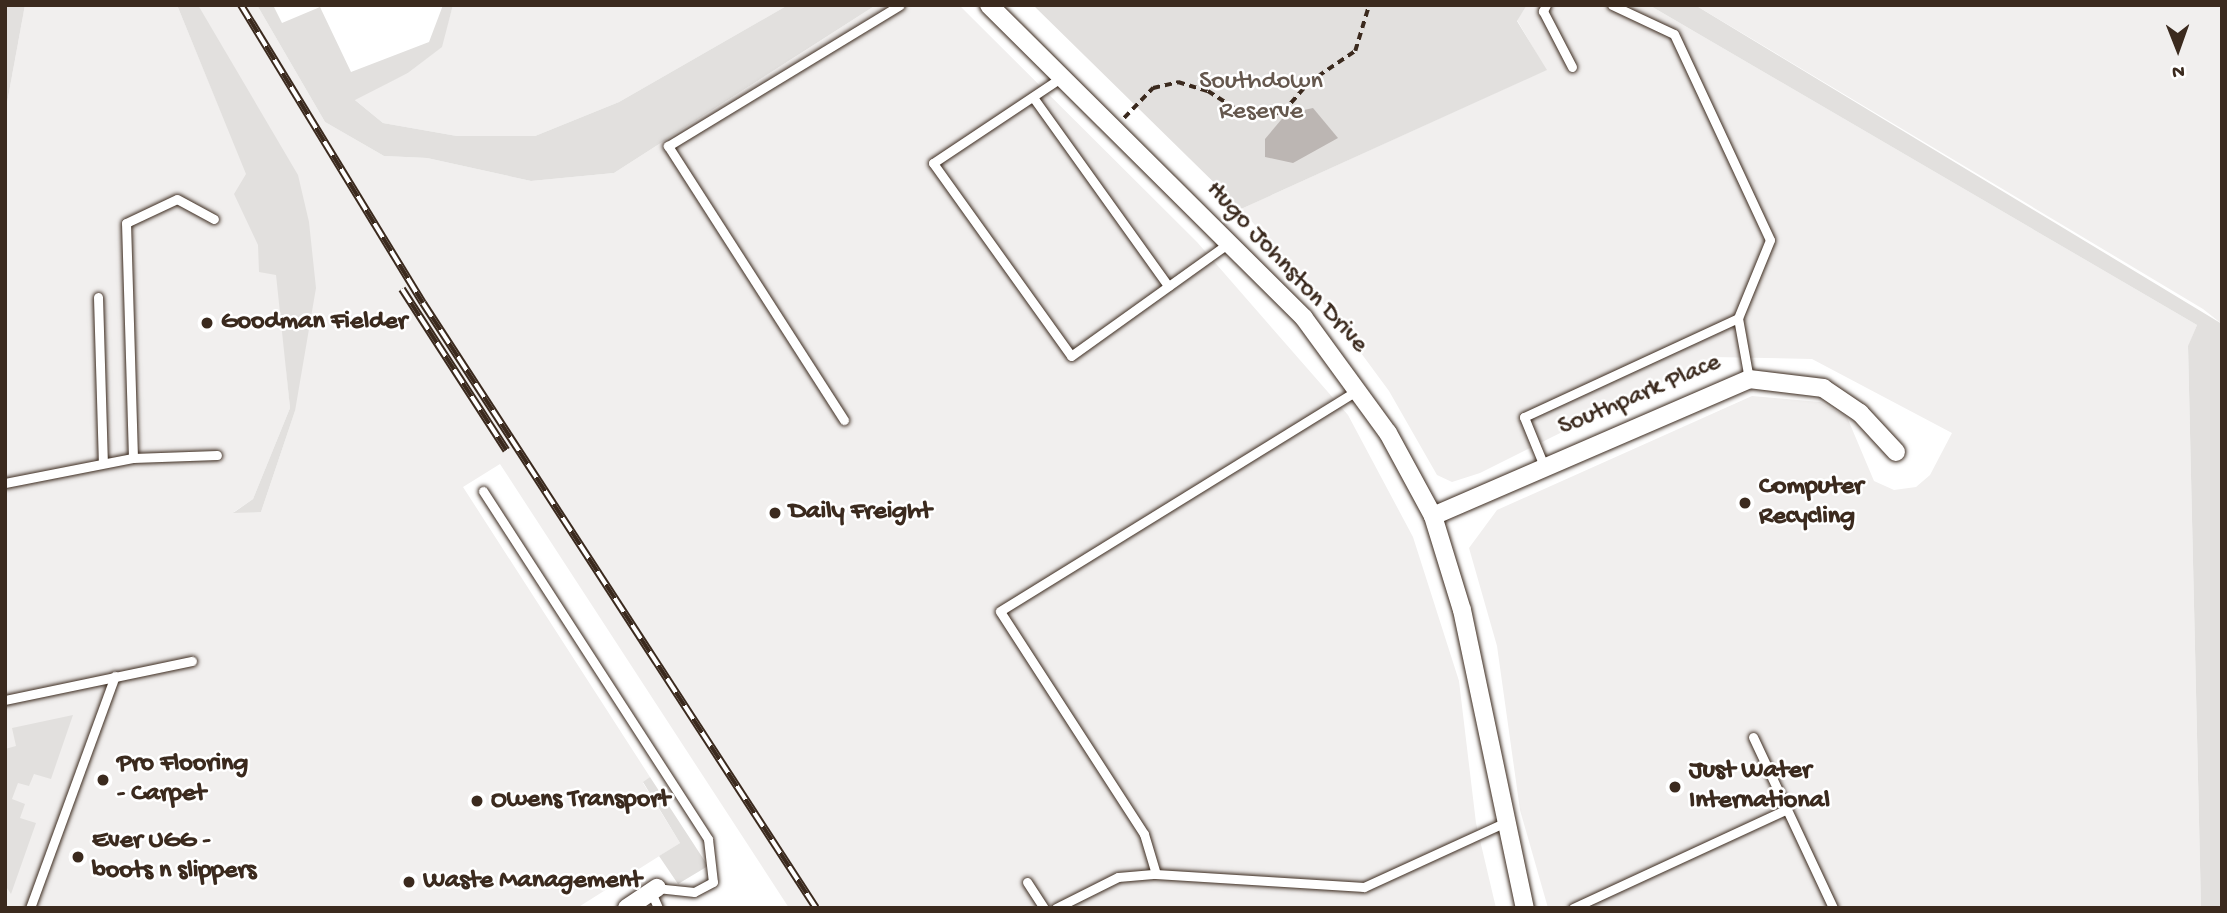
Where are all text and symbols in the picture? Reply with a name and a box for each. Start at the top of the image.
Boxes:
north arrow [2143,14,2213,84]
text: N [2172,59,2185,82]
park label: Southdown Reserve [1199,67,1323,128]
street label: Hugo Johnston Drive [1198,175,1374,361]
place label: Goodman Fielder [221,307,407,339]
marker: Goodman Fielder [199,315,215,331]
street label: Southpark Place [1554,348,1726,444]
place label: Computer Recycling [1759,472,1863,534]
marker: Computer Recycling [1737,495,1753,511]
place label: Daily Freight [789,497,932,529]
marker: Daily Freight [767,505,783,521]
place label: Pro Flooring - Carpet [117,749,248,810]
place label: Just Water International [1689,756,1830,818]
marker: Pro Flooring - Carpet [95,772,111,788]
marker: Just Water International [1667,779,1683,795]
place label: Owens Transport [491,785,670,817]
marker: Owens Transport [469,793,485,809]
place label: Ever UGG - boots n slippers [92,826,256,888]
marker: Ever UGG - boots n slippers [70,849,86,865]
place label: Waste Management [423,866,642,898]
marker: Waste Management [401,874,417,890]

